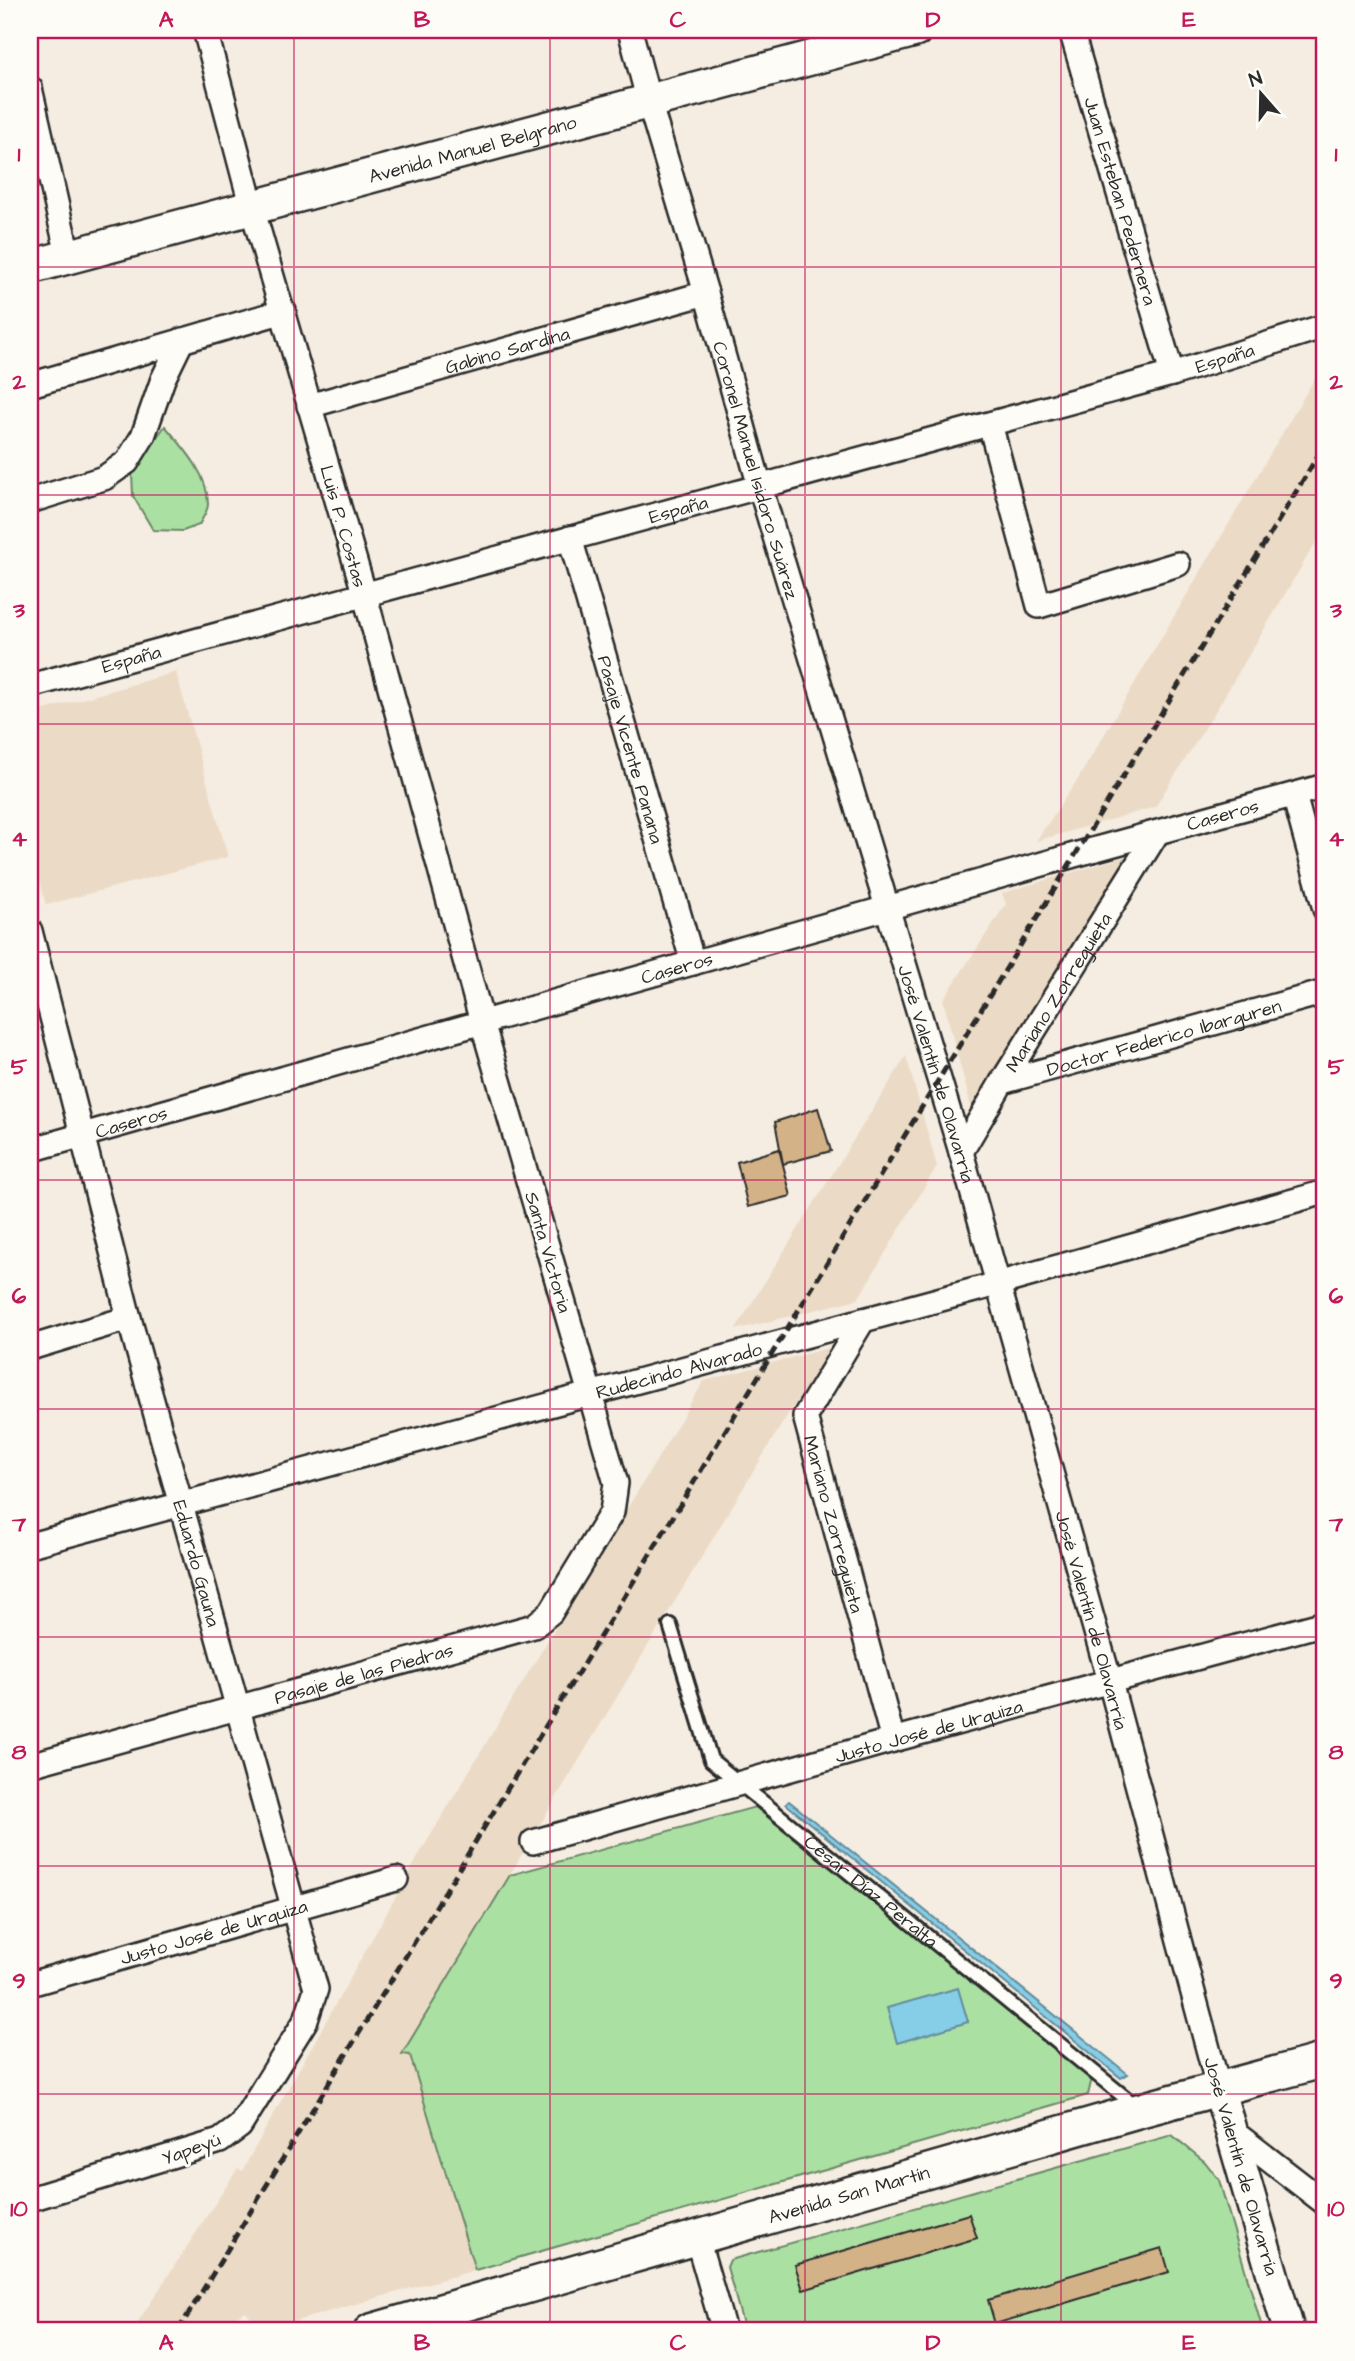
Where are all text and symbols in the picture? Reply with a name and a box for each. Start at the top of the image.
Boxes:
text: A [159,4,174,36]
text: B [414,4,431,36]
text: C [670,4,687,36]
text: D [926,4,941,36]
text: E [1182,4,1196,36]
north arrow [1226,60,1296,130]
text: N [1245,65,1266,94]
street label: Juan Esteban Pedernera [1076,94,1163,309]
street label: Avenida Manuel Belgrano [366,109,580,191]
text: 1 [18,138,21,170]
text: 1 [1335,138,1338,170]
street label: Gabino Sardina [442,320,573,382]
street label: España [1192,337,1258,381]
street label: Coronel Manuel Isidoro Suárez [705,338,805,603]
text: 2 [11,366,26,398]
text: 2 [1328,366,1343,398]
street label: Luis P. Costas [312,462,373,591]
street label: España [646,489,712,531]
text: 3 [12,594,25,626]
text: 3 [1329,594,1342,626]
street label: España [99,639,165,681]
street label: Pasaje Vicente Panana [590,653,670,847]
street label: Caseros [1184,793,1262,838]
text: 4 [11,823,27,855]
text: 4 [1328,823,1344,855]
street label: Mariano Zorreguieta [999,908,1119,1078]
street label: Caseros [638,946,716,992]
street label: José Valentín de Olavarría [890,962,981,1187]
street label: Doctor Federico Ibarguren [1044,993,1284,1084]
text: 5 [11,1051,28,1083]
text: 5 [1328,1051,1345,1083]
street label: Caseros [92,1100,171,1146]
street label: Santa Victoria [517,1189,578,1316]
text: 6 [12,1280,27,1312]
text: 6 [1329,1280,1344,1312]
street label: Rudecindo Alvarado [593,1336,766,1407]
street label: Mariano Zorreguieta [796,1432,870,1617]
street label: Eduardo Gauna [165,1497,226,1630]
text: 7 [11,1508,27,1540]
street label: José Valentín de Olavarría [1047,1508,1134,1733]
text: 7 [1328,1508,1344,1540]
street label: Pasaje de las Piedras [271,1637,456,1712]
street label: Justo José de Urquiza [832,1693,1026,1771]
text: 8 [12,1736,27,1768]
text: 8 [1329,1736,1344,1768]
street label: César Díaz Peralta [798,1829,944,1955]
street label: Justo José de Urquiza [117,1893,311,1972]
text: 9 [12,1965,26,1997]
text: 9 [1329,1965,1343,1997]
street label: José Valentín de Olavarría [1196,2054,1285,2279]
street label: Yapeyú [158,2126,225,2173]
street label: Avenida San Martín [765,2159,933,2231]
text: 10 [10,2193,28,2225]
text: 10 [1327,2193,1345,2225]
text: A [159,2327,174,2359]
text: B [414,2327,431,2359]
text: C [670,2327,687,2359]
text: D [926,2327,941,2359]
text: E [1182,2327,1196,2359]

